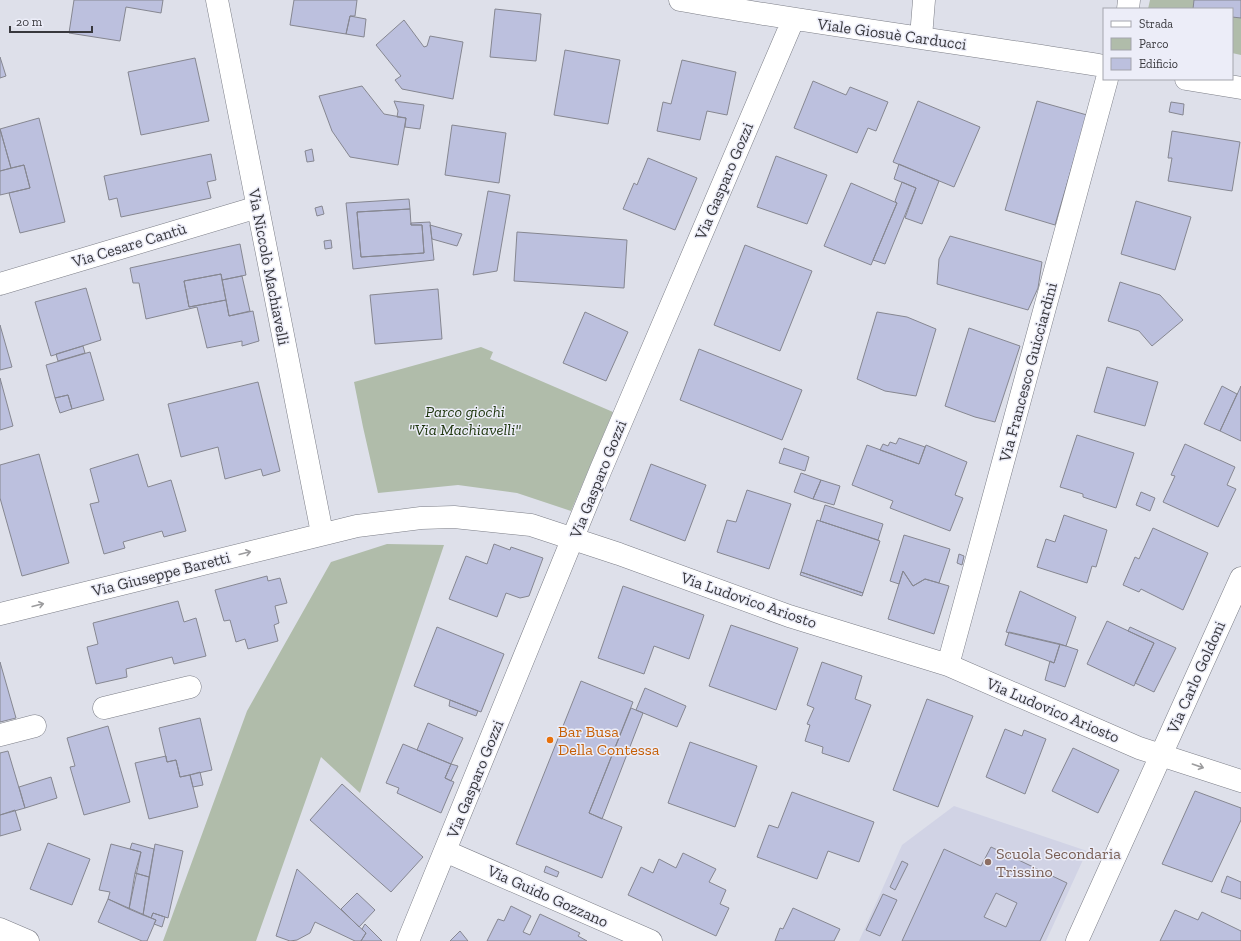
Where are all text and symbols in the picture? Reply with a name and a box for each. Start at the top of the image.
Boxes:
scale bar [10,8,92,34]
legend [1103,8,1233,80]
street label: Viale Giosuè Carducci [815,14,968,54]
text: 20 m [16,15,43,29]
text: Strada [1139,17,1173,31]
text: Parco [1139,37,1168,51]
text: Edificio [1139,57,1178,71]
street label: Via Gasparo Gozzi [690,119,757,243]
street label: Via Niccolò Machiavelli [244,186,294,347]
street label: Via Cesare Cantù [69,219,188,272]
street label: Via Francesco Guicciardini [995,280,1061,465]
park label: Parco giochi "Via Machiavelli" [409,402,521,439]
street label: Via Gasparo Gozzi [565,417,630,542]
street label: Via Giuseppe Baretti [89,548,233,601]
one-way arrow [239,548,252,556]
street label: Via Ludovico Ariosto [678,567,819,632]
one-way arrow [31,601,44,608]
street label: Via Carlo Goldoni [1162,617,1229,737]
street label: Via Ludovico Ariosto [983,673,1122,747]
street label: Via Gasparo Gozzi [442,717,507,842]
place label: Bar Busa Della Contessa [558,722,660,759]
marker: Bar Busa Della Contessa [545,735,555,745]
one-way arrow [1192,763,1204,771]
place label: Scuola Secondaria Trissino [996,844,1121,881]
marker: Scuola Secondaria Trissino [983,857,993,867]
street label: Via Guido Gozzano [484,860,611,931]

